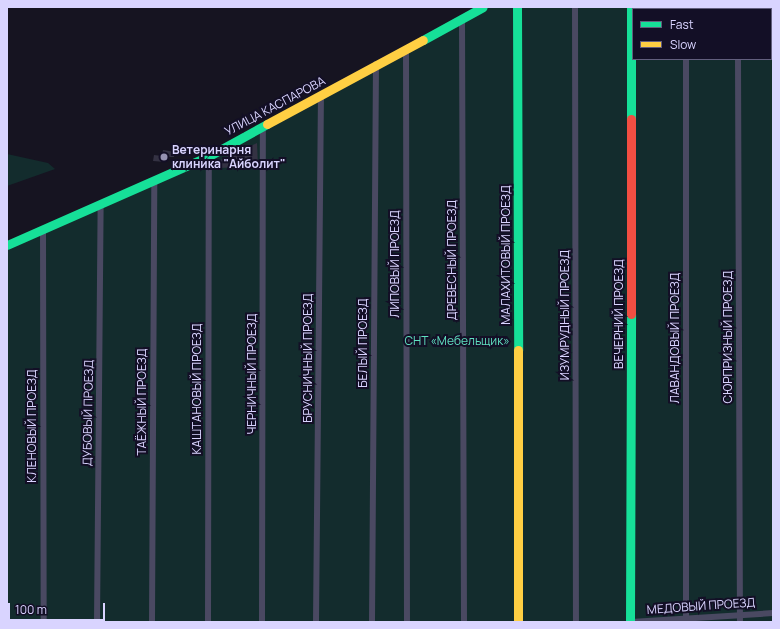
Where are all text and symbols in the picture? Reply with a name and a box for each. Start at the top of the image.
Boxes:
legend [632,8,772,60]
text: Fast [670,16,694,33]
text: Slow [670,36,696,53]
street label: УЛИЦА КАСПАРОВА [222,73,328,139]
place label: Ветеринарня клиника "Айболит" [172,143,286,171]
marker: Ветеринарня клиника "Айболит" [159,152,169,162]
street label: МАЛАХИТОВЫЙ ПРОЕЗД [499,185,513,325]
street label: ДРЕВЕСНЫЙ ПРОЕЗД [445,200,459,320]
street label: ЛИПОВЫЙ ПРОЕЗД [388,210,402,318]
street label: ИЗУМРУДНЫЙ ПРОЕЗД [558,250,572,380]
street label: ВЕЧЕРНИЙ ПРОЕЗД [612,259,626,369]
street label: СЮРПРИЗНЫЙ ПРОЕЗД [721,271,735,403]
street label: ЛАВАНДОВЫЙ ПРОЕЗД [668,273,682,403]
street label: БРУСНИЧНЫЙ ПРОЕЗД [301,293,315,423]
street label: БЕЛЫЙ ПРОЕЗД [356,298,370,388]
street label: ЧЕРНИЧНЫЙ ПРОЕЗД [245,313,259,435]
street label: КАШТАНОВЫЙ ПРОЕЗД [190,323,204,455]
park label: СНТ «Мебельщик» [404,334,510,348]
street label: ТАЁЖНЫЙ ПРОЕЗД [135,348,149,456]
street label: ДУБОВЫЙ ПРОЕЗД [80,360,96,466]
street label: КЛЕНОВЫЙ ПРОЕЗД [25,369,39,483]
scale bar [10,595,107,621]
street label: МЕДОВЫЙ ПРОЕЗД [646,595,756,617]
text: 100 m [15,601,47,618]

